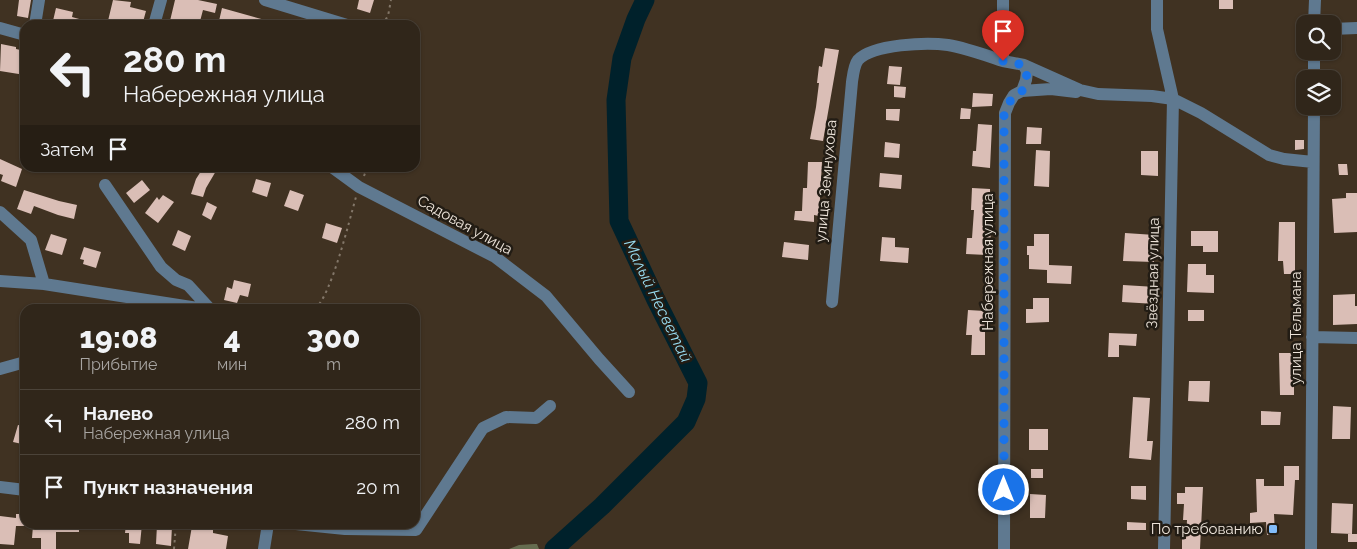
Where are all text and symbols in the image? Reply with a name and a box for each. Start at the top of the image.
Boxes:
pin [982,10,1024,61]
map controls [1296,15,1341,115]
button: search [1296,15,1341,60]
icon: arrive [989,17,1017,45]
text: 280 m [123,39,226,80]
icon: left [40,40,105,105]
button: layers [1296,70,1341,115]
text: Набережная улица [123,81,325,107]
street label: улица Земнухова [812,119,840,243]
icon: arrive [104,135,132,163]
text: Затем [40,138,94,160]
street label: Садовая улица [414,191,516,259]
street label: Набережная улица [979,193,997,331]
street label: Звёздная улица [1143,217,1163,329]
water label: Малый Несветай [620,237,696,365]
street label: улица Тельмана [1287,271,1305,385]
text: 19:08 [79,320,158,355]
text: 4 [223,320,241,355]
text: 300 [307,320,361,355]
text: Прибытие [80,355,157,374]
text: мин [217,355,247,374]
text: m [326,355,341,374]
text: Налево [83,402,153,424]
icon: left [40,408,68,436]
text: 280 m [345,411,400,433]
text: Набережная улица [83,424,230,443]
position arrow [977,463,1029,515]
icon: arrive [40,473,68,501]
text: Пункт назначения [83,476,253,498]
text: 20 m [356,476,400,498]
place label: По требованию [1151,520,1263,538]
marker: По требованию [1267,523,1279,535]

